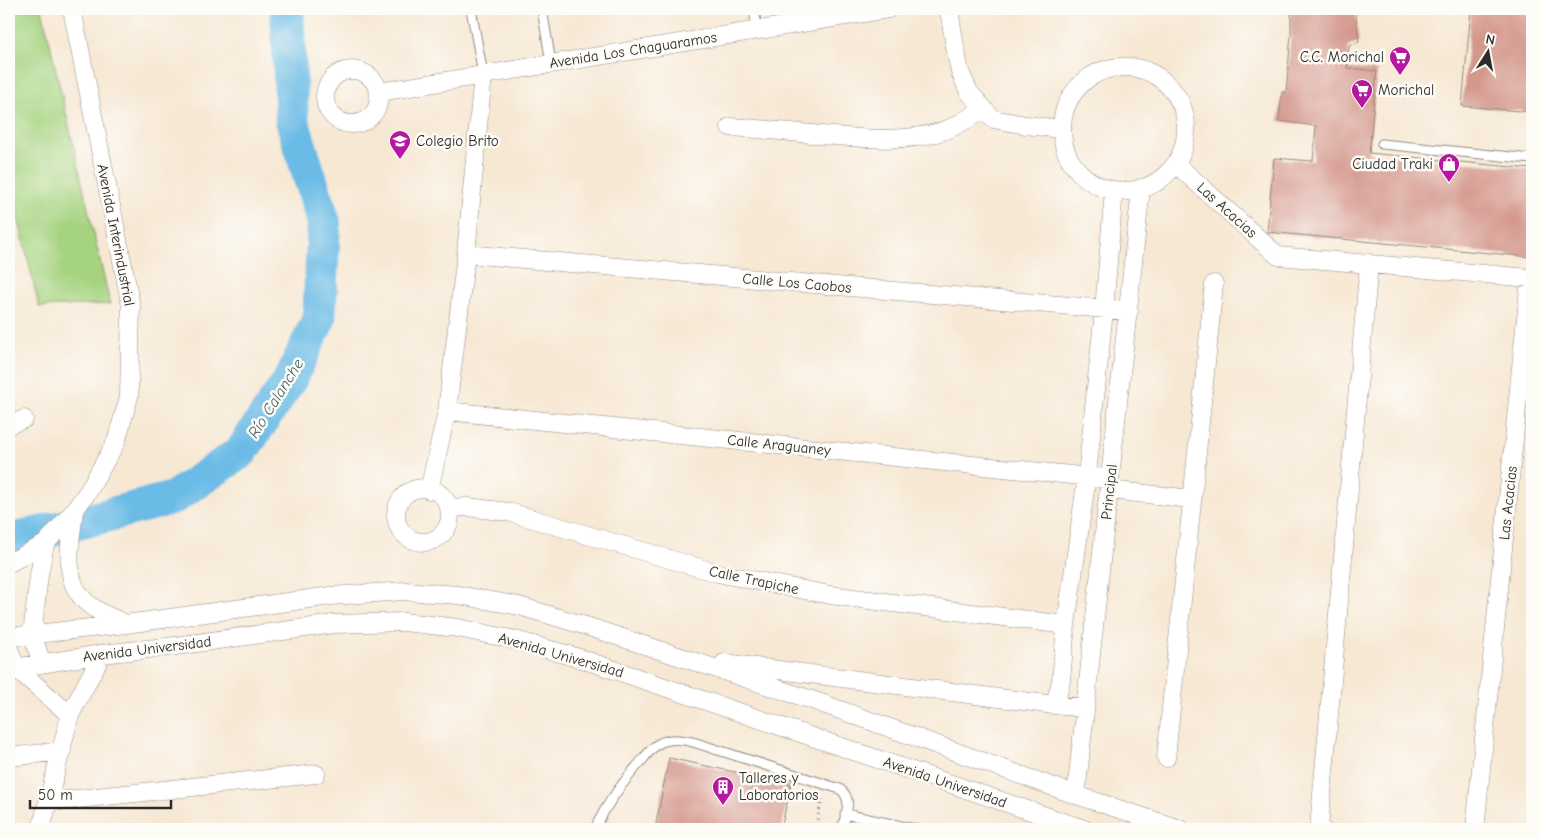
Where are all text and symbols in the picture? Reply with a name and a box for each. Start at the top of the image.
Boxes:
street label: Avenida Los Chaguaramos [548,28,718,72]
north arrow [1464,28,1514,78]
text: N [1484,31,1496,49]
supermarket icon: C.C. Morichal [1388,45,1412,76]
place label: C.C. Morichal [1300,48,1384,66]
supermarket icon: Morichal [1350,78,1374,109]
place label: Morichal [1378,81,1434,99]
school or university icon: Colegio Brito [388,129,412,160]
place label: Colegio Brito [416,132,499,150]
shop icon: Ciudad Traki [1437,152,1461,183]
place label: Ciudad Traki [1352,155,1433,173]
street label: Avenida Interindustrial [93,162,139,308]
street label: Las Acacias [1193,178,1261,242]
street label: Calle Los Caobos [742,269,852,297]
water label: Río Calanche [244,356,307,441]
street label: Calle Araguaney [726,431,832,459]
street label: Principal [1097,463,1121,521]
street label: Las Acacias [1495,465,1521,541]
street label: Calle Trapiche [707,562,801,598]
street label: Avenida Universidad [496,629,626,681]
street label: Avenida Universidad [82,632,212,666]
street label: Avenida Universidad [881,752,1009,812]
place label: Talleres y Laboratorios [739,769,819,804]
building icon: Talleres y Laboratorios [711,775,735,806]
scale bar [30,778,171,810]
text: 50 m [38,786,73,804]

